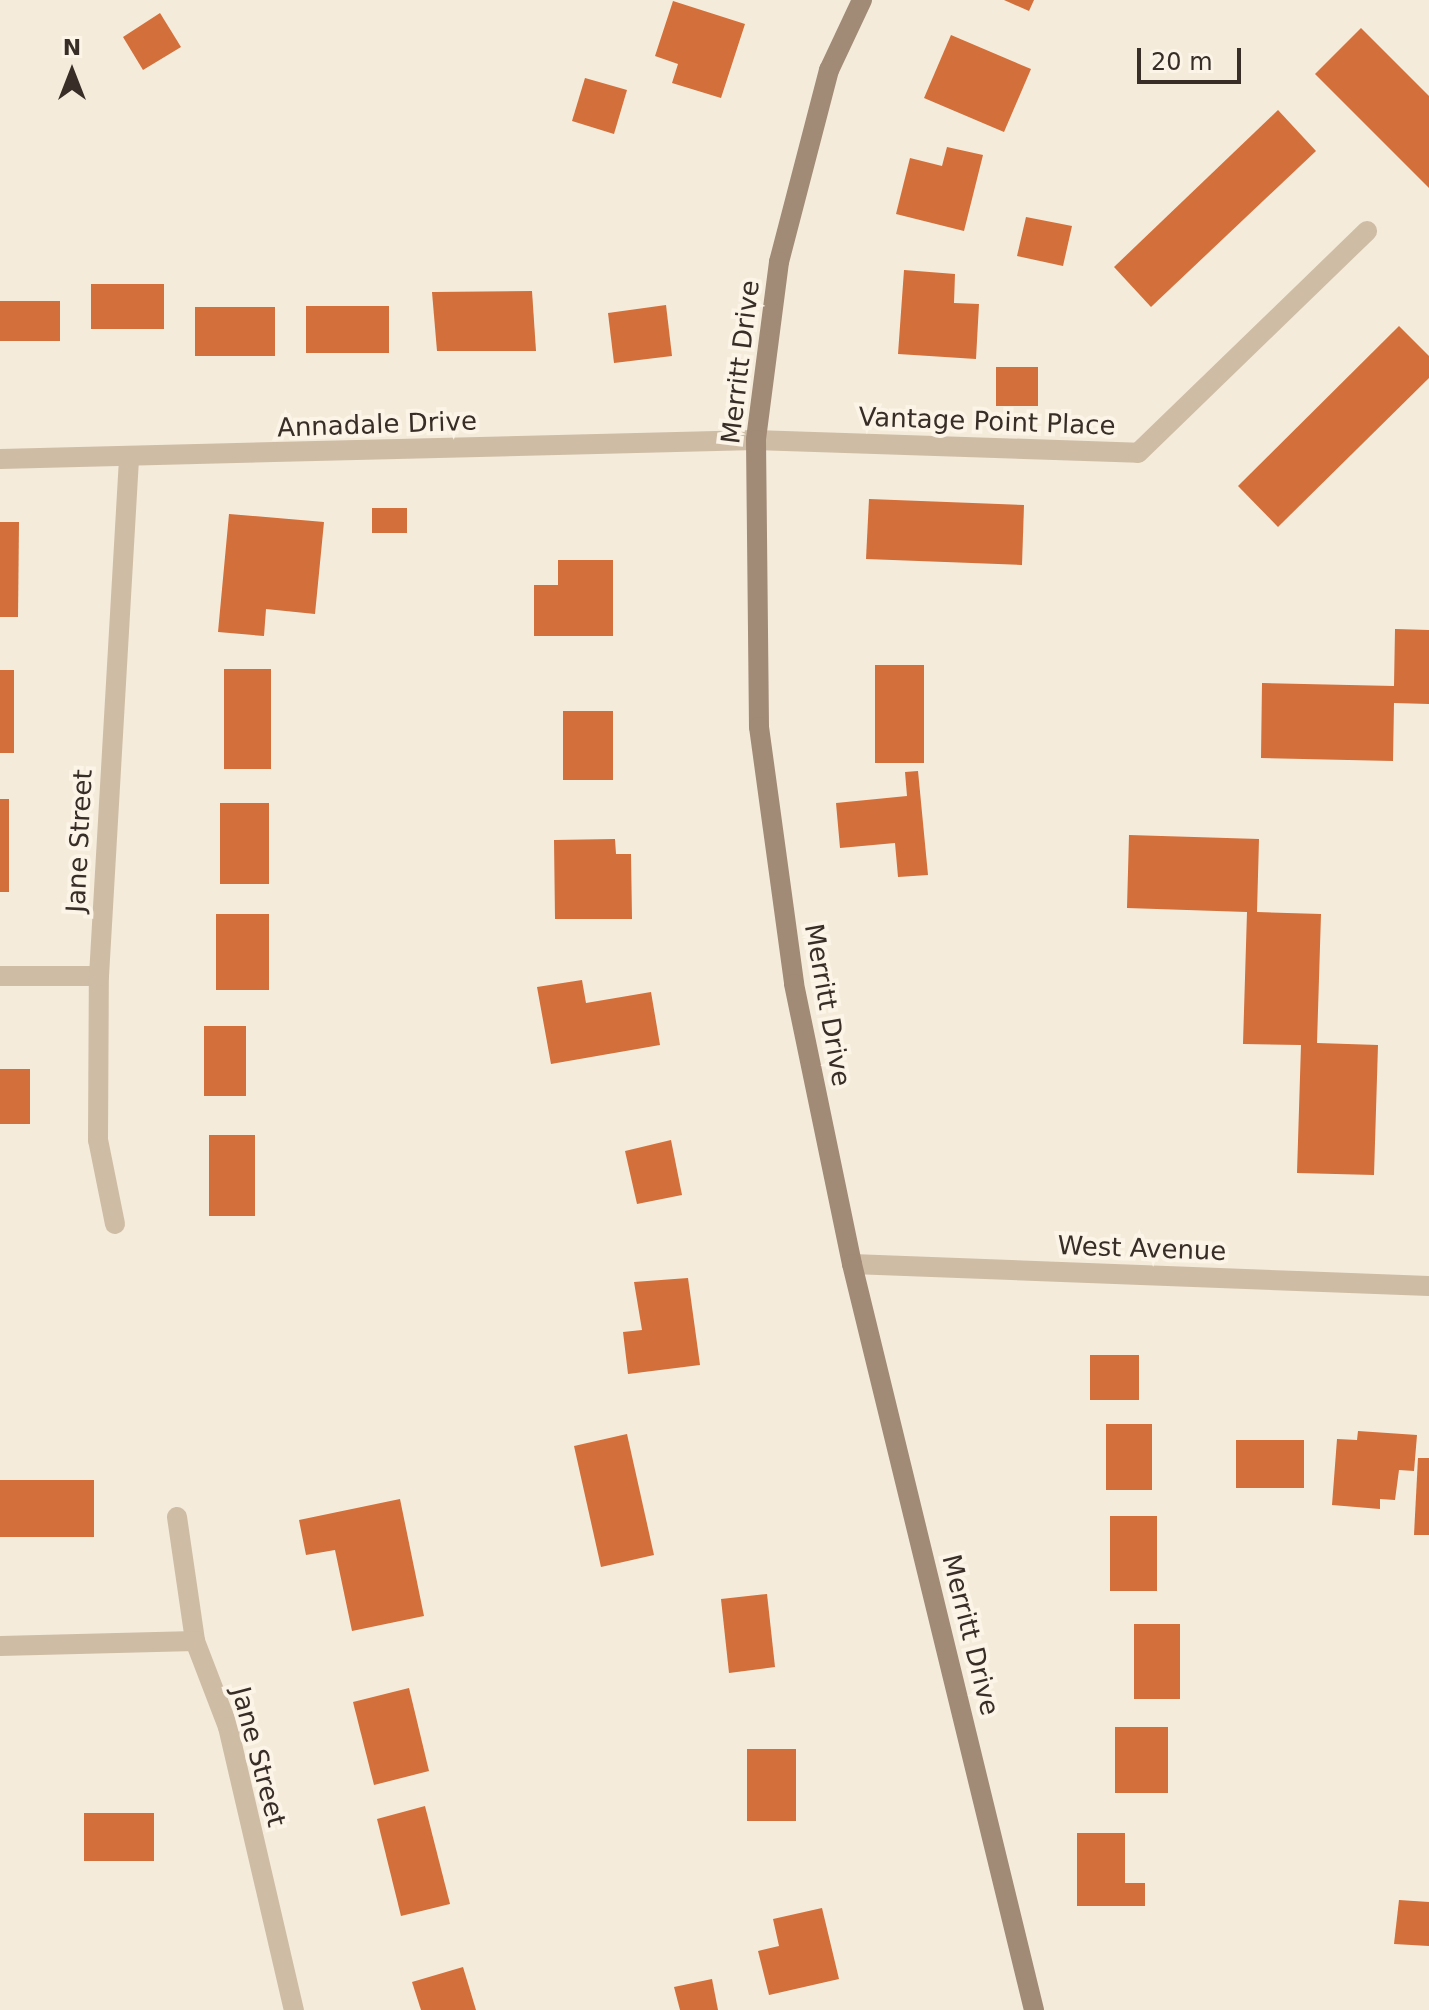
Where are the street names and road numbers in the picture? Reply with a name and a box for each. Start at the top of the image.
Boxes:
street label: Merritt Drive [715,278,767,446]
street label: Vantage Point Place [858,402,1116,442]
street label: Annadale Drive [277,406,477,444]
street label: Jane Street [61,769,99,913]
street label: Merritt Drive [797,921,857,1089]
street label: West Avenue [1057,1230,1227,1268]
street label: Merritt Drive [935,1551,1005,1719]
street label: Jane Street [224,1684,292,1830]

